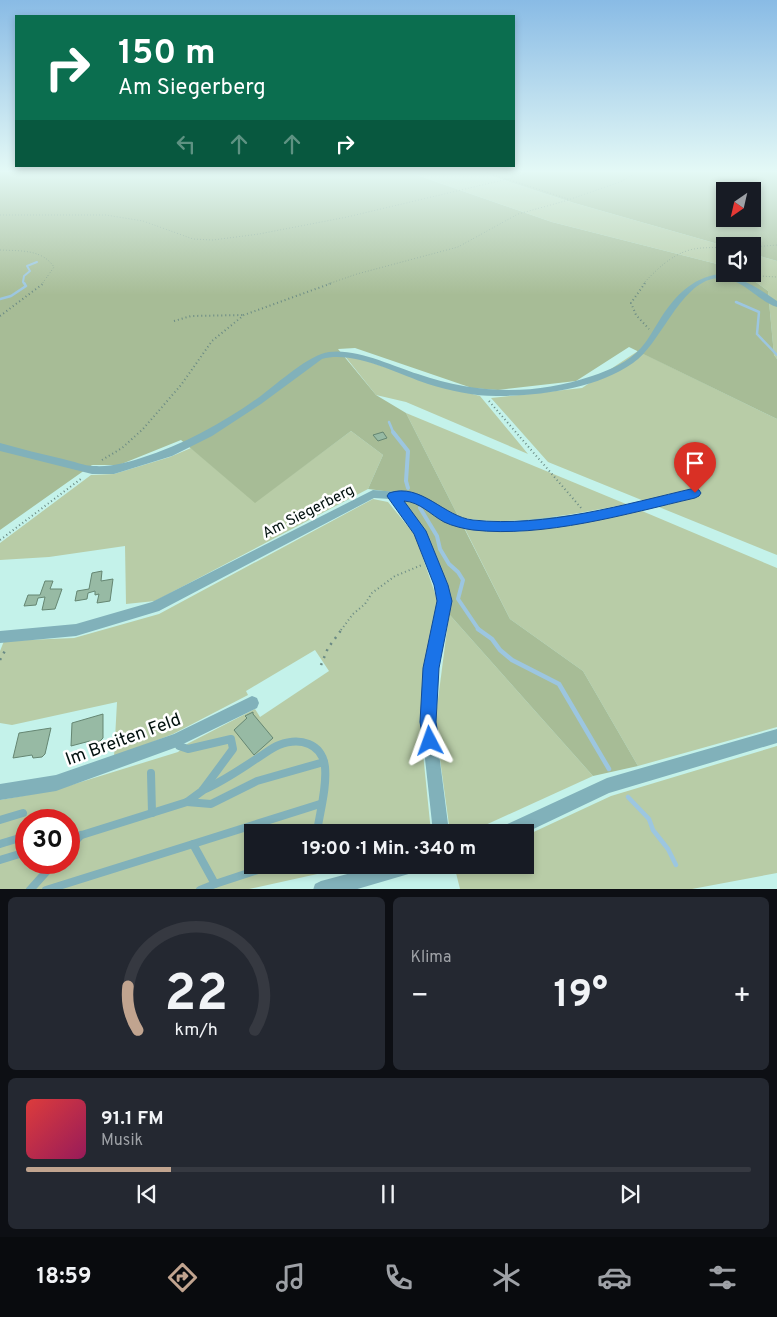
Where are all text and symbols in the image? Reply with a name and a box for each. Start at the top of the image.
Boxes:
text: 150 m [118,32,216,76]
icon: right [35,35,100,100]
text: Am Siegerberg [118,75,266,102]
icon: left [172,130,200,158]
icon: ahead [225,130,253,158]
icon: ahead [278,130,306,158]
icon: right [331,130,359,158]
north arrow [716,182,761,228]
map controls [716,182,761,282]
button: sound [716,237,761,282]
pin [674,442,716,493]
icon: arrive [681,449,709,477]
street label: Am Siegerberg [260,481,358,544]
street label: Im Breiten Feld [63,709,184,772]
position arrow [403,714,455,766]
speed limit sign: 30 [15,809,80,874]
text: 19:00 · 1 Min. · 340 m [302,837,476,861]
text: Klima [411,948,451,968]
text: 22 [164,963,228,1029]
text: 19° [554,972,608,1021]
text: − [411,979,429,1015]
text: + [733,979,751,1015]
text: km/h [175,1019,218,1042]
text: 91.1 FM [101,1107,164,1131]
text: Musik [101,1131,143,1151]
icon: previous [133,1180,161,1208]
icon: pause [374,1180,402,1208]
icon: next [616,1180,644,1208]
icon: directions [165,1260,200,1295]
icon: music [273,1260,308,1295]
icon: phone [381,1260,416,1295]
icon: climate [489,1260,524,1295]
icon: car [597,1260,632,1295]
icon: filters [705,1260,740,1295]
text: 18:59 [37,1264,92,1291]

